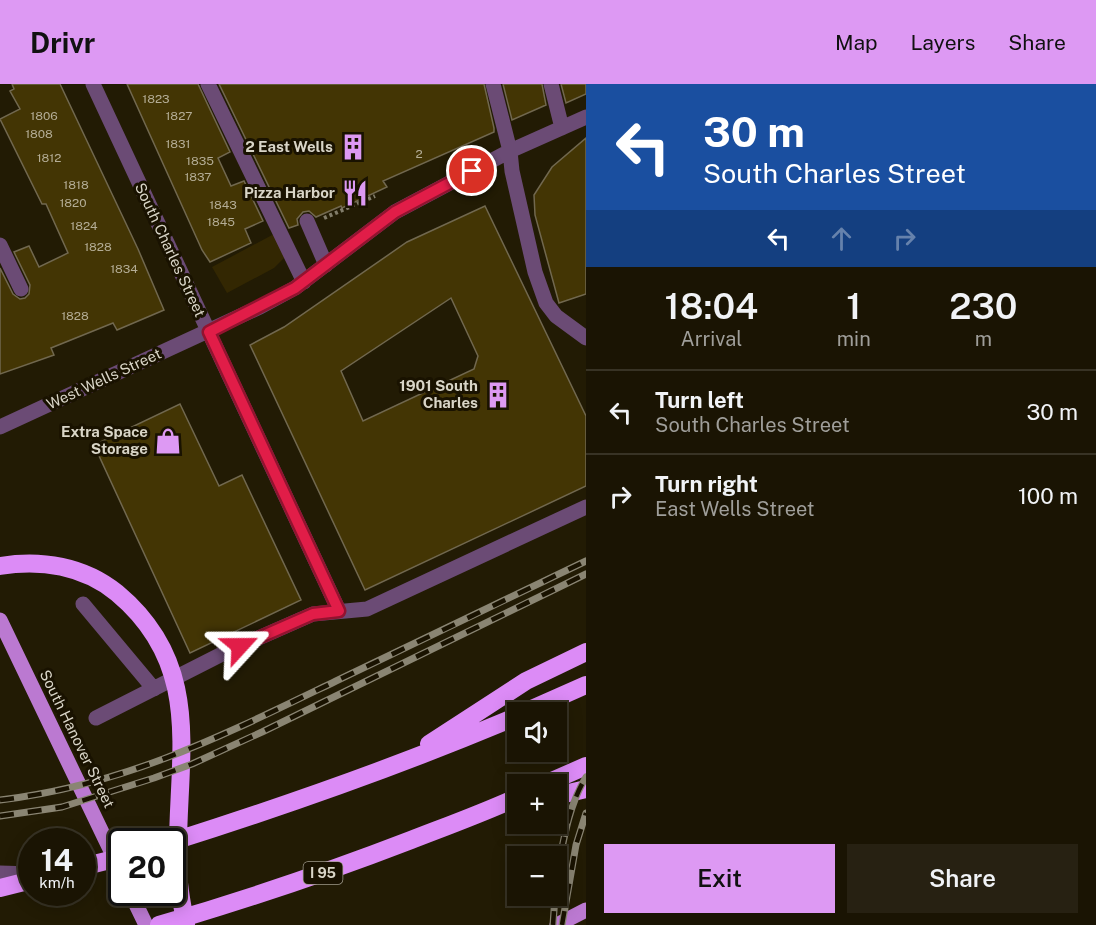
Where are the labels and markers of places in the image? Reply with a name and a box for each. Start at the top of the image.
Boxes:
building icon: 2 East Wells [338,132,368,162]
place label: 2 East Wells [245,138,333,155]
pin [446,145,497,196]
restaurant icon: Pizza Harbor [340,178,370,208]
place label: Pizza Harbor [244,184,335,201]
place label: 1901 South Charles [399,377,478,411]
building icon: 1901 South Charles [483,380,513,410]
place label: Extra Space Storage [61,423,148,457]
shop icon: Extra Space Storage [153,426,183,456]

